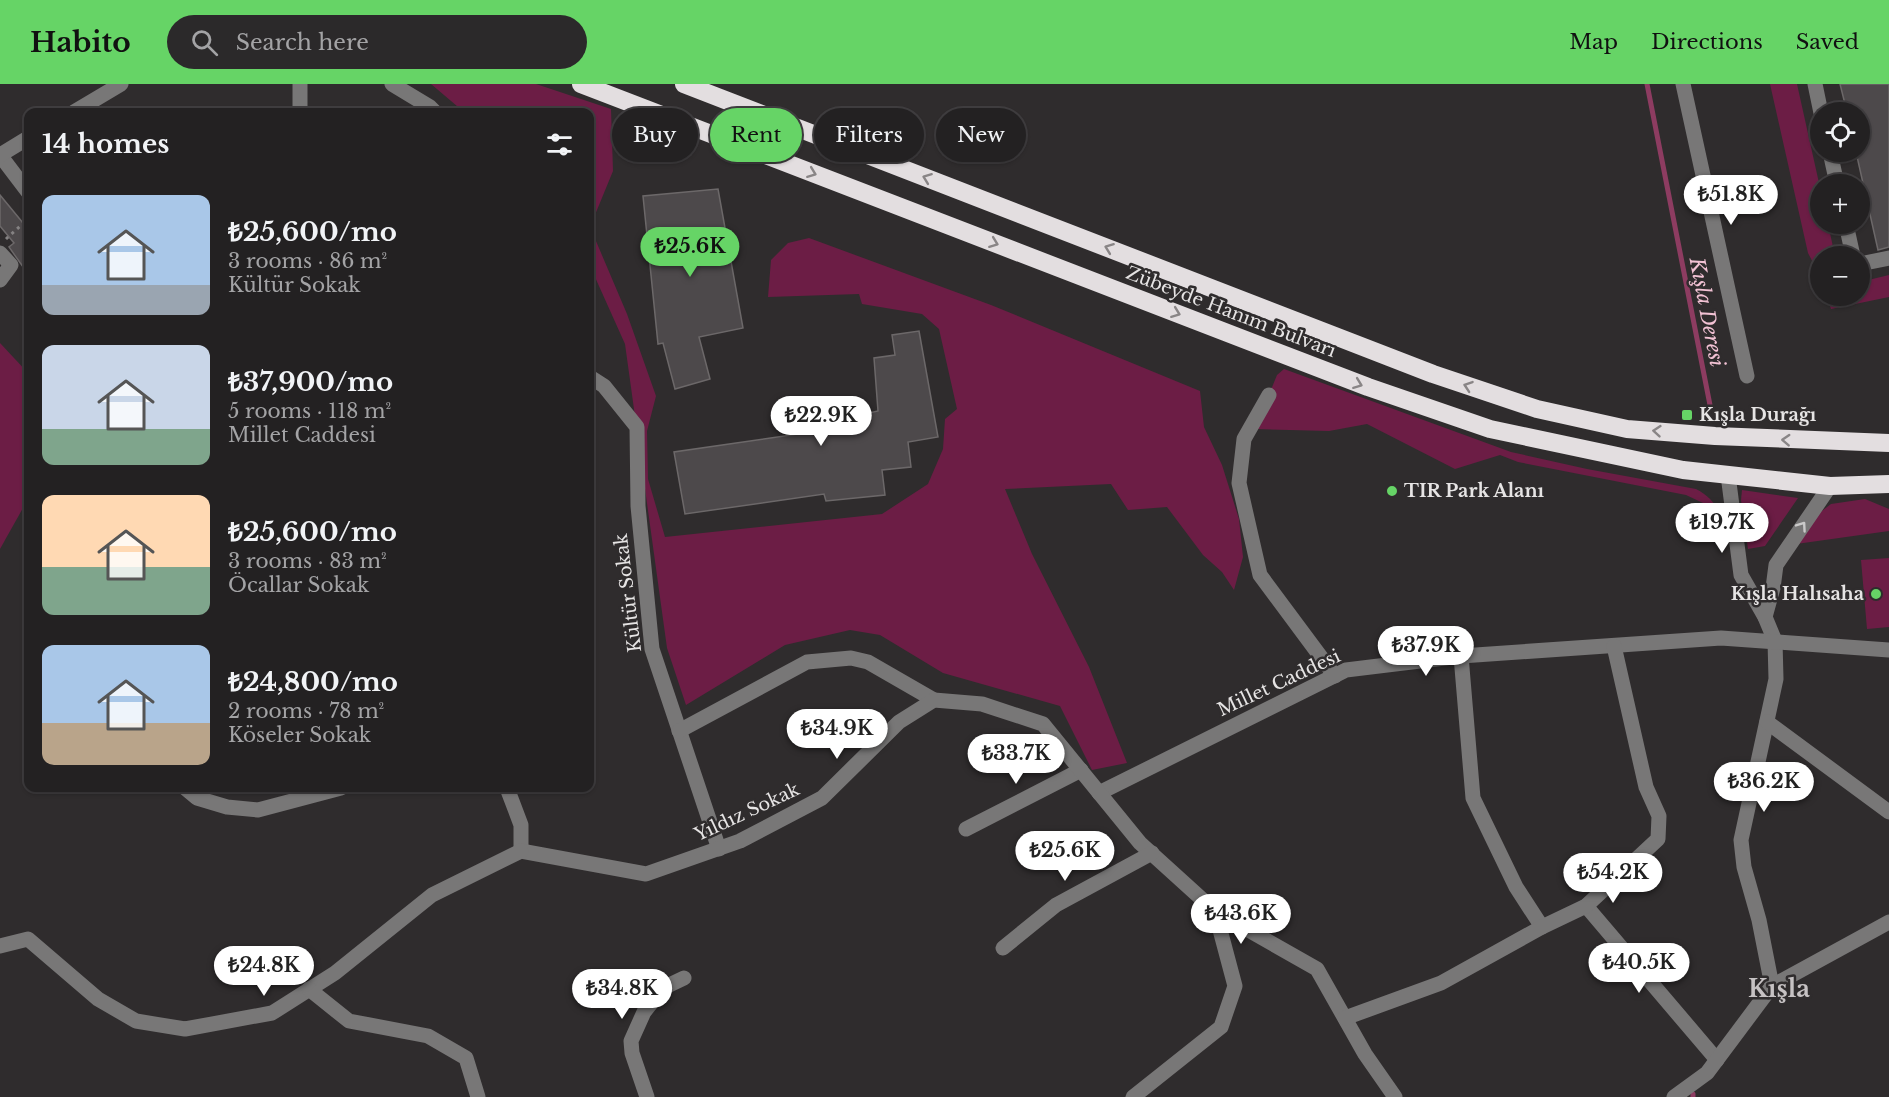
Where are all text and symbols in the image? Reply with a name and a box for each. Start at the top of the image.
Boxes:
search box [167,15,587,69]
text: Habito [30,25,131,60]
icon: search [188,26,221,59]
text: Search here [236,29,369,56]
text: Map [1569,29,1618,55]
text: Directions [1651,29,1763,55]
text: Saved [1796,29,1859,55]
map controls [1810,102,1870,306]
button: locate [1810,102,1870,162]
chip: Buy [612,108,698,162]
chip: Rent [710,108,802,162]
chip: Filters [814,108,924,162]
chip: New [936,108,1026,162]
text: 14 homes [42,128,169,160]
icon: filters [543,128,576,161]
one-way arrow [806,166,817,179]
one-way arrow [923,173,934,185]
button: + [1810,174,1870,234]
pin: ₺51.8K [1682,175,1780,226]
text: ₺51.8K [1698,182,1764,206]
text: ₺25,600/mo [228,216,397,248]
icon: home [90,219,162,291]
pin: ₺25.6K [641,227,739,278]
text: ₺25.6K [654,234,726,258]
one-way arrow [988,236,999,248]
one-way arrow [1105,243,1115,256]
button: − [1810,246,1870,306]
text: 3 rooms · 86 m² [228,249,387,273]
water label: Kışla Deresi [1684,254,1729,369]
street label: Zübeyde Hanım Bulvarı [1123,262,1339,362]
text: Kültür Sokak [228,273,361,297]
one-way arrow [1170,306,1181,318]
text: ₺37,900/mo [228,366,393,398]
icon: home [90,369,162,441]
one-way arrow [1352,376,1363,389]
one-way arrow [1463,380,1474,393]
pin: ₺22.9K [772,396,870,447]
text: 5 rooms · 118 m² [228,399,391,423]
text: ₺22.9K [785,403,857,427]
place label: Kışla Durağı [1699,404,1817,426]
marker: Kışla Durağı [1680,408,1694,422]
text: Millet Caddesi [228,423,376,447]
one-way arrow [1652,425,1661,438]
one-way arrow [1782,433,1791,446]
place label: TIR Park Alanı [1404,480,1545,502]
marker: TIR Park Alanı [1385,484,1399,498]
pin: ₺19.7K [1673,503,1771,554]
text: ₺19.7K [1690,510,1754,534]
text: ₺25,600/mo [228,516,397,548]
icon: home [90,519,162,591]
one-way arrow [1795,522,1806,533]
street label: Kültür Sokak [610,532,646,654]
text: 3 rooms · 83 m² [228,549,387,573]
text: Öcallar Sokak [228,573,369,597]
place label: Kışla Halısaha [1731,583,1865,605]
marker: Kışla Halısaha [1869,587,1883,601]
pin: ₺37.9K [1377,626,1475,677]
text: ₺37.9K [1392,633,1460,657]
street label: Millet Caddesi [1214,645,1344,721]
text: ₺24,800/mo [228,666,398,698]
icon: home [90,669,162,741]
text: 2 rooms · 78 m² [228,699,384,723]
pin: ₺34.9K [788,709,886,760]
text: ₺34.9K [801,716,873,740]
text: Köseler Sokak [228,723,371,747]
pin: ₺33.7K [967,734,1065,785]
text: ₺33.7K [982,741,1050,765]
pin: ₺36.2K [1715,762,1813,813]
text: ₺36.2K [1728,769,1800,793]
street label: Yıldız Sokak [690,778,803,846]
pin: ₺25.6K [1016,831,1114,882]
text: ₺25.6K [1029,838,1101,862]
pin: ₺54.2K [1564,853,1662,904]
text: ₺54.2K [1577,860,1649,884]
pin: ₺43.6K [1192,894,1290,945]
text: ₺43.6K [1205,901,1277,925]
pin: ₺40.5K [1590,943,1688,994]
pin: ₺24.8K [215,946,313,997]
text: ₺40.5K [1603,950,1675,974]
text: ₺24.8K [228,953,300,977]
pin: ₺34.8K [573,969,671,1020]
district label: Kışla [1748,974,1810,1003]
text: ₺34.8K [586,976,658,1000]

